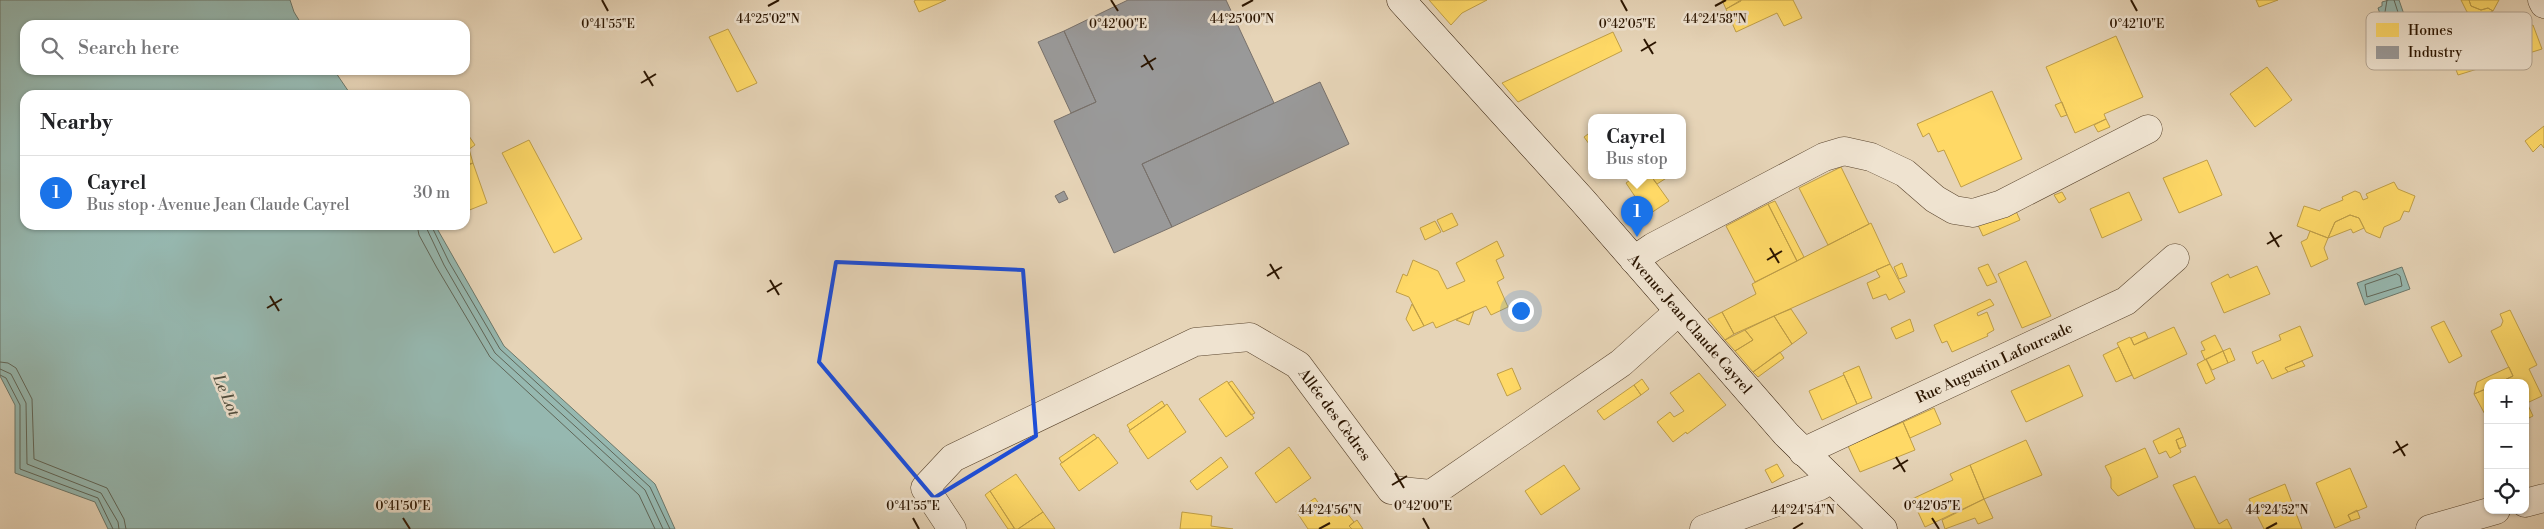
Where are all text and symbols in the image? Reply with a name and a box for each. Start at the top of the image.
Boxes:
text: 44°25'02"N [736,12,800,27]
text: 44°25'00"N [1210,12,1274,27]
text: 44°24'58"N [1683,12,1747,27]
legend [2366,12,2532,70]
text: 0°41'55"E [581,17,635,32]
text: 0°42'00"E [1089,17,1147,32]
text: 0°42'05"E [1599,17,1655,32]
text: 0°42'10"E [2110,17,2164,32]
search box [20,20,470,75]
text: Homes [2408,22,2453,40]
icon: search [38,34,66,62]
text: Search here [78,36,179,60]
text: Industry [2408,44,2462,62]
text: Nearby [40,110,113,136]
popup [1588,114,1686,179]
text: Cayrel [1606,125,1665,149]
text: Bus stop [1606,149,1668,169]
text: Cayrel [87,171,146,195]
text: 1 [52,183,60,203]
text: 30 m [413,183,450,203]
text: Bus stop · Avenue Jean Claude Cayrel [87,195,349,215]
pin: 1 [1621,196,1653,237]
street label: Avenue Jean Claude Cayrel [1623,249,1756,399]
your location [1508,298,1534,324]
street label: Rue Augustin Lafourcade [1913,318,2076,408]
street label: Allée des Cèdres [1293,364,1375,465]
water label: Le Lot [208,371,244,420]
map controls [2484,379,2529,514]
button: + [2484,379,2529,424]
button: − [2484,424,2529,469]
button: locate [2484,469,2529,514]
text: 0°41'50"E [376,499,430,514]
text: 0°41'55"E [886,499,940,514]
text: 0°42'00"E [1394,499,1452,514]
text: 0°42'05"E [1904,499,1960,514]
text: 44°24'56"N [1298,503,1362,518]
text: 44°24'54"N [1771,503,1835,518]
text: 44°24'52"N [2246,503,2308,518]

